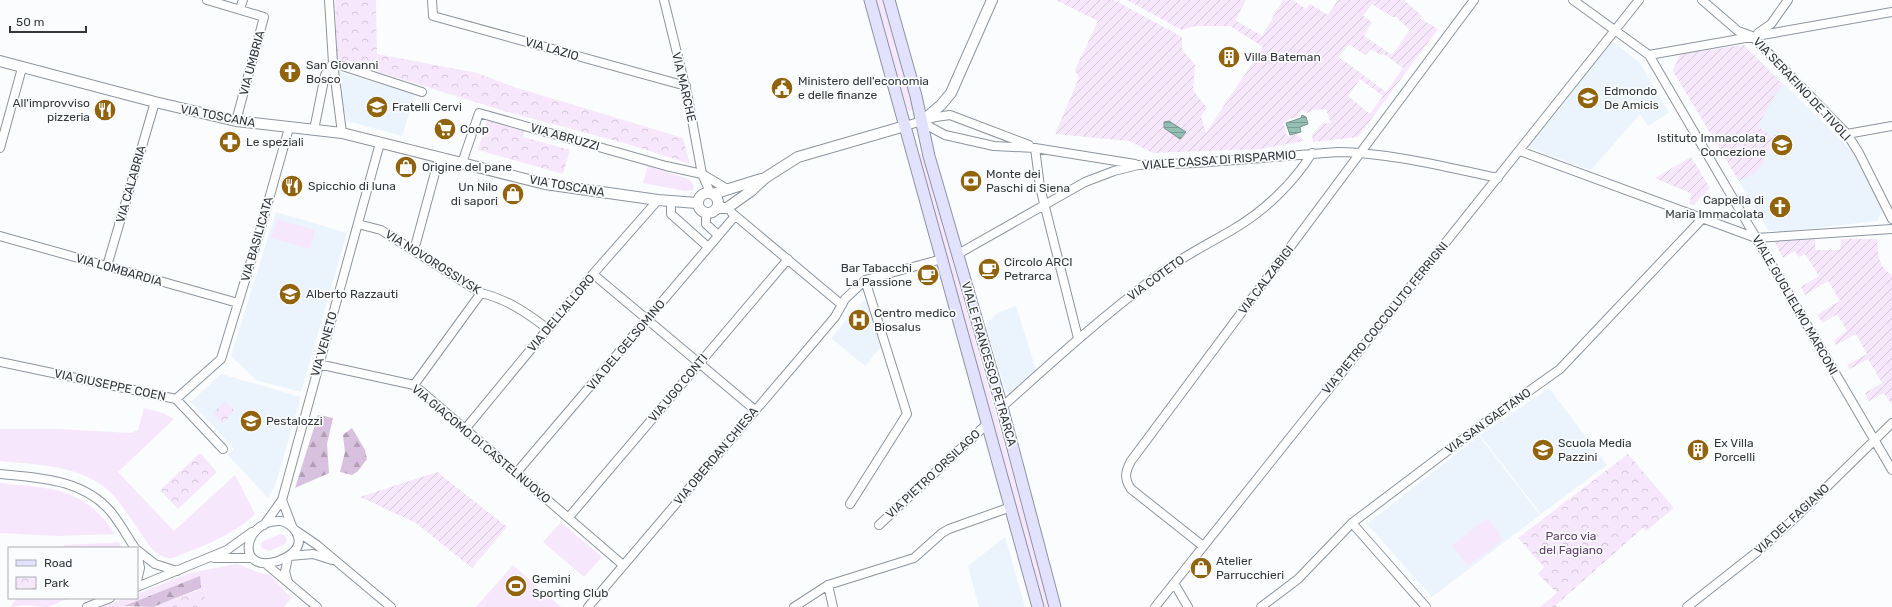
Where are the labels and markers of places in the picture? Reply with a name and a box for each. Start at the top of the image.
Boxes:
building icon: Villa Bateman [1216,44,1242,70]
place label: Villa Bateman [1244,50,1321,64]
place label: San Giovanni Bosco [306,58,379,86]
church icon: San Giovanni Bosco [277,59,303,85]
place label: Ministero dell'economia e delle finanze [798,74,929,102]
public building icon: Ministero dell'economia e delle finanze [769,75,795,101]
place label: Edmondo De Amicis [1604,84,1659,112]
school or university icon: Edmondo De Amicis [1575,85,1601,111]
school or university icon: Fratelli Cervi [364,94,390,120]
place label: All'improvviso pizzeria [12,96,90,124]
restaurant icon: All'improvviso pizzeria [92,97,118,123]
place label: Fratelli Cervi [392,100,462,114]
supermarket icon: Coop [432,116,458,142]
place label: Coop [460,122,489,136]
pharmacy icon: Le speziali [217,129,243,155]
place label: Istituto Immacolata Concezione [1657,131,1766,159]
school or university icon: Istituto Immacolata Concezione [1769,132,1795,158]
place label: Le speziali [246,135,304,149]
shop icon: Origine del pane [393,154,419,180]
place label: Origine del pane [422,160,512,174]
place label: Monte dei Paschi di Siena [986,167,1070,195]
bank icon: Monte dei Paschi di Siena [958,168,984,194]
restaurant icon: Spicchio di luna [279,173,305,199]
place label: Spicchio di luna [308,179,396,193]
place label: Un Nilo di sapori [451,180,498,208]
shop icon: Un Nilo di sapori [500,181,526,207]
place label: Cappella di Maria Immacolata [1665,193,1764,221]
church icon: Cappella di Maria Immacolata [1767,194,1793,220]
place label: Circolo ARCI Petrarca [1004,255,1072,283]
cafe icon: Circolo ARCI Petrarca [976,256,1002,282]
place label: Bar Tabacchi La Passione [841,261,912,289]
cafe icon: Bar Tabacchi La Passione [915,262,941,288]
school or university icon: Alberto Razzauti [277,281,303,307]
place label: Alberto Razzauti [306,287,398,301]
place label: Centro medico Biosalus [874,306,956,334]
hospital icon: Centro medico Biosalus [846,307,872,333]
school or university icon: Pestalozzi [238,408,264,434]
place label: Pestalozzi [266,414,323,428]
place label: Scuola Media Pazzini [1558,436,1632,464]
place label: Ex Villa Porcelli [1714,436,1755,464]
school or university icon: Scuola Media Pazzini [1530,437,1556,463]
building icon: Ex Villa Porcelli [1685,437,1711,463]
place label: Atelier Parrucchieri [1216,554,1284,582]
shop icon: Atelier Parrucchieri [1188,555,1214,581]
place label: Gemini Sporting Club [532,572,608,600]
sports icon: Gemini Sporting Club [503,573,529,599]

